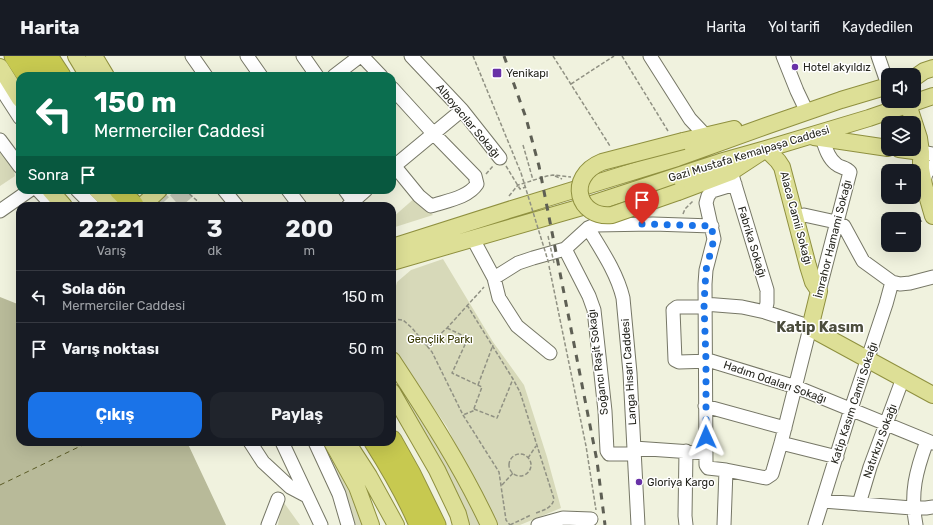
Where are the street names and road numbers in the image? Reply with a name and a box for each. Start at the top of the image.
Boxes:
street label: Alboyacılar Sokağı [433,81,503,161]
street label: Gazi Mustafa Kemalpaşa Caddesi [667,123,831,185]
street label: Alaca Camii Sokağı [777,170,815,266]
street label: İmrahor Hamami Sokağı [811,178,854,300]
street label: Fabrika Sokağı [735,205,769,279]
street label: Soğancı Raşit Sokağı [585,308,611,416]
street label: Langa Hısarı Caddesi [619,318,639,426]
street label: Katip Kasım Camii Sokağı [828,340,880,466]
street label: Hadım Odaları Sokağı [722,358,828,406]
street label: Natırkızı Sokağı [861,402,899,480]

